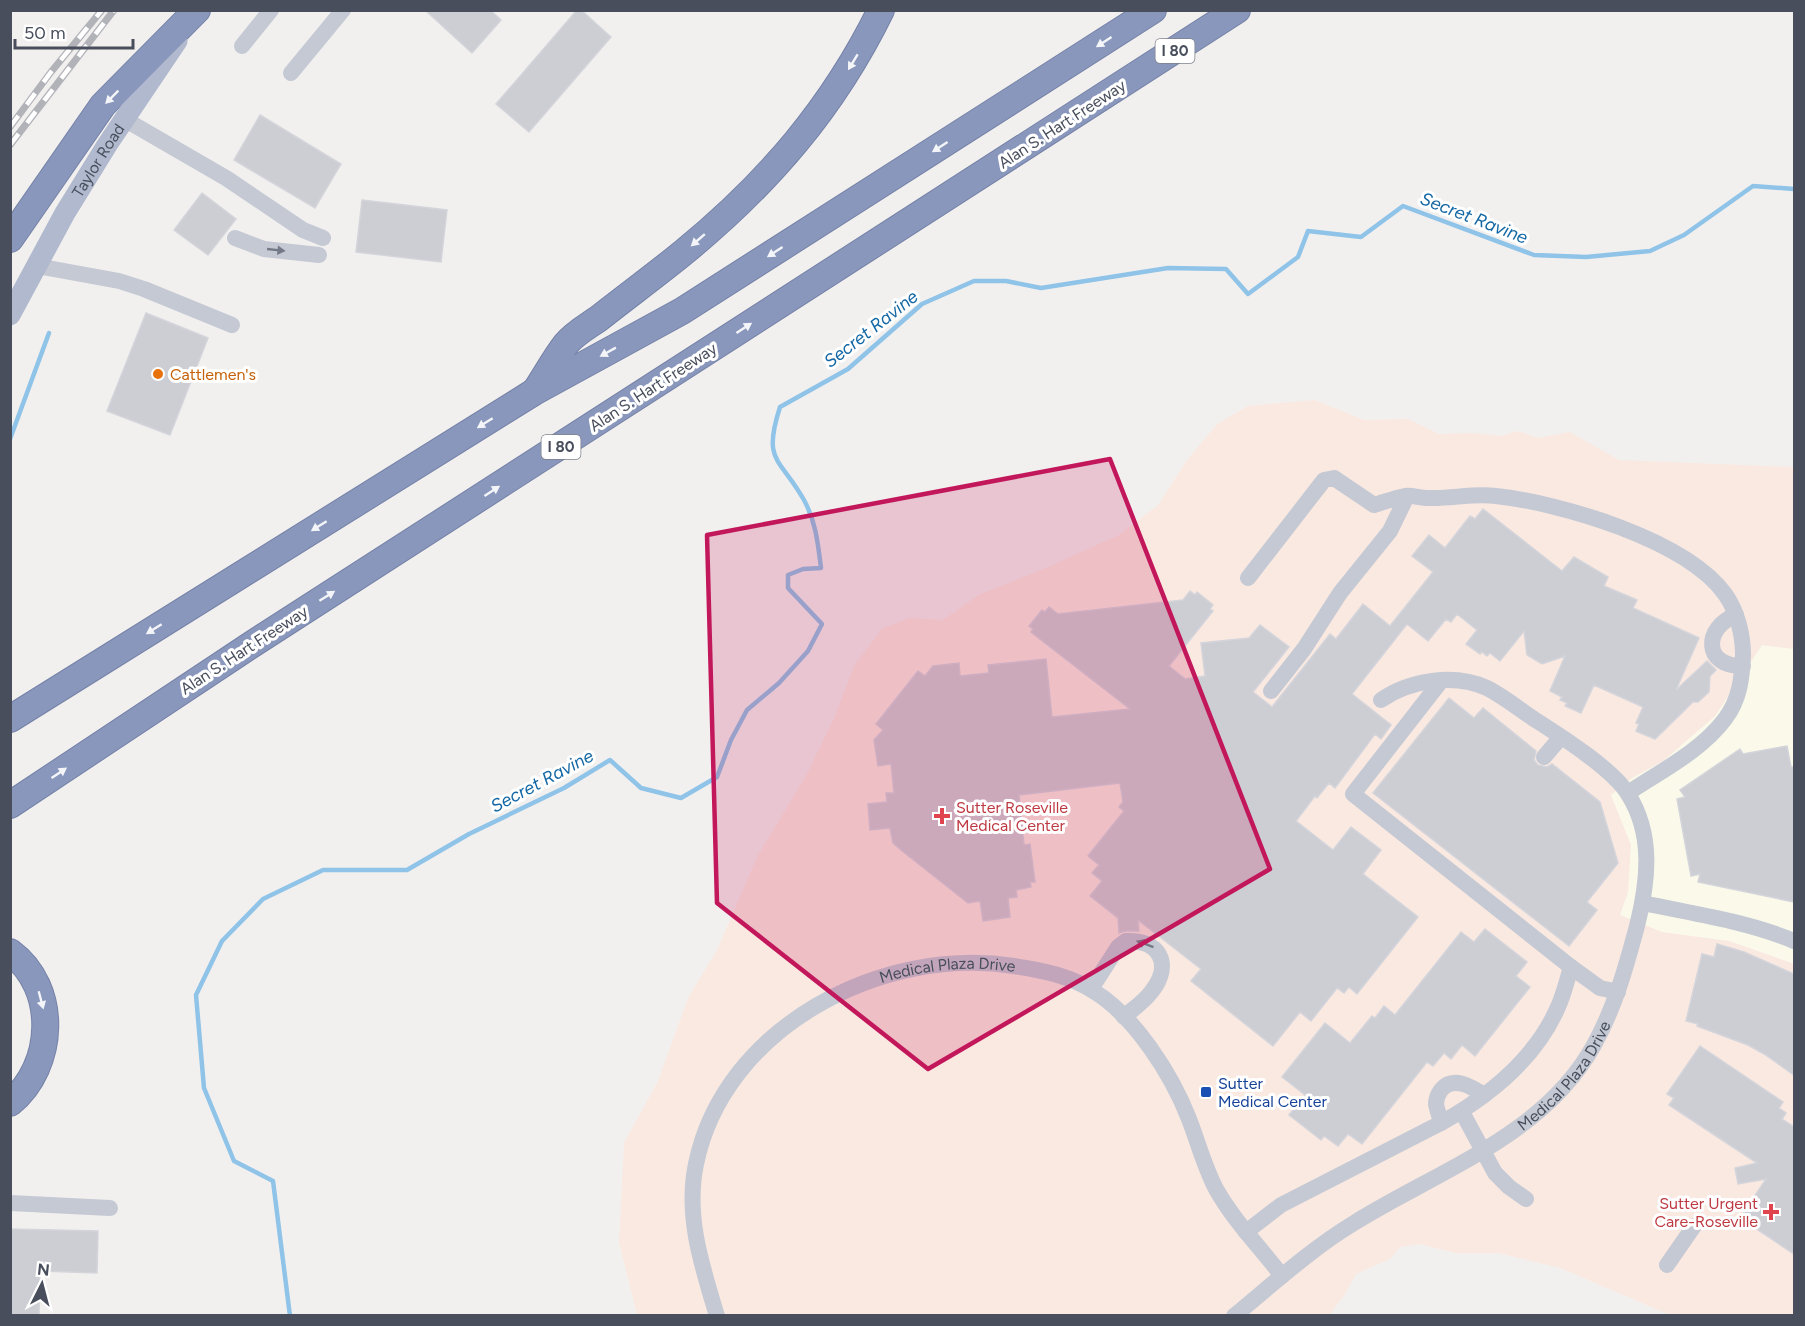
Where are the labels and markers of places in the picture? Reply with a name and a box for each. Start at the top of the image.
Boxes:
place label: Cattlemen's [170,365,256,384]
marker: Cattlemen's [151,367,165,381]
place label: Sutter Roseville Medical Center [956,798,1068,835]
marker: Sutter Roseville Medical Center [933,807,951,825]
place label: Sutter Medical Center [1218,1074,1328,1111]
marker: Sutter Medical Center [1199,1085,1213,1099]
place label: Sutter Urgent Care-Roseville [1654,1194,1758,1231]
marker: Sutter Urgent Care-Roseville [1762,1203,1780,1221]

